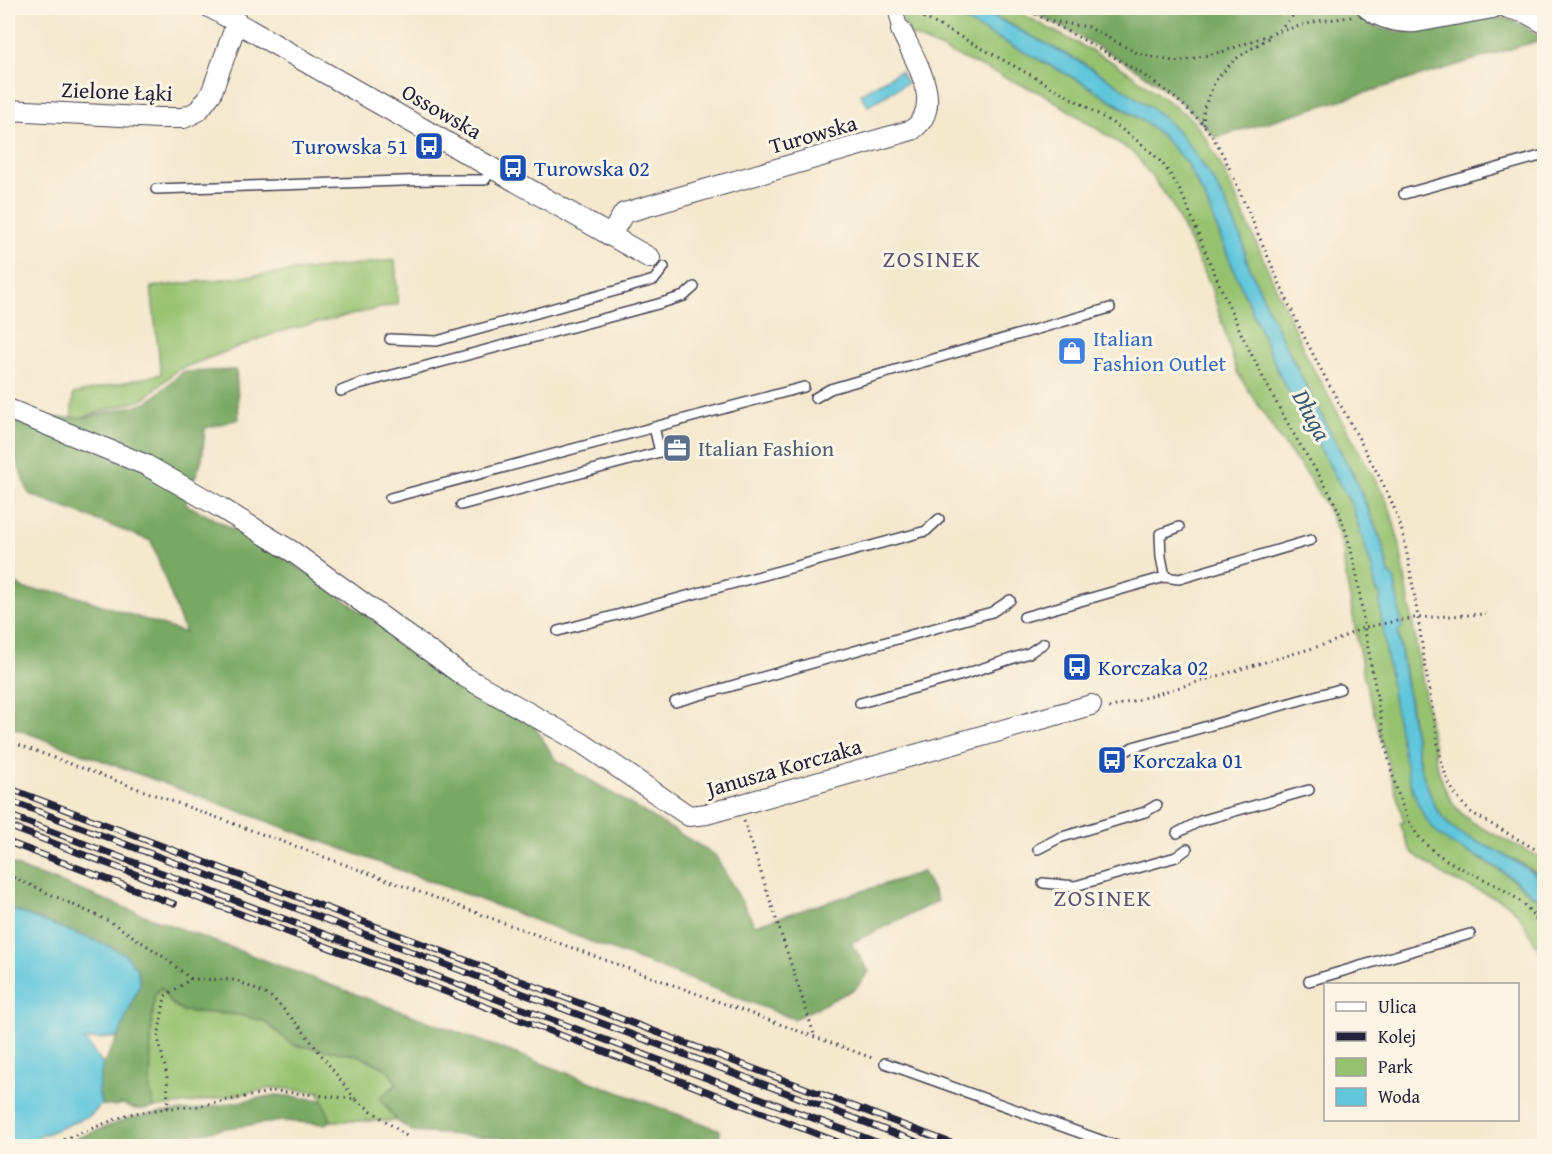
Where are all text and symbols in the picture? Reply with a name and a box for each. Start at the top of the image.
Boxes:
street label: Zielone Łąki [61,73,173,109]
street label: Ossowska [396,75,488,147]
street label: Turowska [765,106,861,162]
place label: Turowska 51 [292,130,408,162]
bus stop icon: Turowska 51 [413,130,445,162]
bus stop icon: Turowska 02 [497,152,529,184]
place label: Turowska 02 [534,152,650,184]
district label: ZOSINEK [883,241,981,276]
place label: Italian Fashion Outlet [1093,322,1226,379]
shop icon: Italian Fashion Outlet [1056,335,1088,367]
water label: Długa [1283,382,1340,447]
office icon: Italian Fashion [661,432,693,464]
place label: Italian Fashion [698,432,835,464]
bus stop icon: Korczaka 02 [1061,651,1093,683]
place label: Korczaka 02 [1098,651,1208,683]
street label: Janusza Korczaka [700,729,866,805]
bus stop icon: Korczaka 01 [1096,744,1128,776]
place label: Korczaka 01 [1133,744,1243,776]
district label: ZOSINEK [1054,880,1152,915]
legend [1324,983,1519,1121]
text: Ulica [1378,993,1417,1020]
text: Kolej [1378,1023,1416,1050]
text: Park [1378,1053,1414,1080]
text: Woda [1378,1083,1420,1110]

